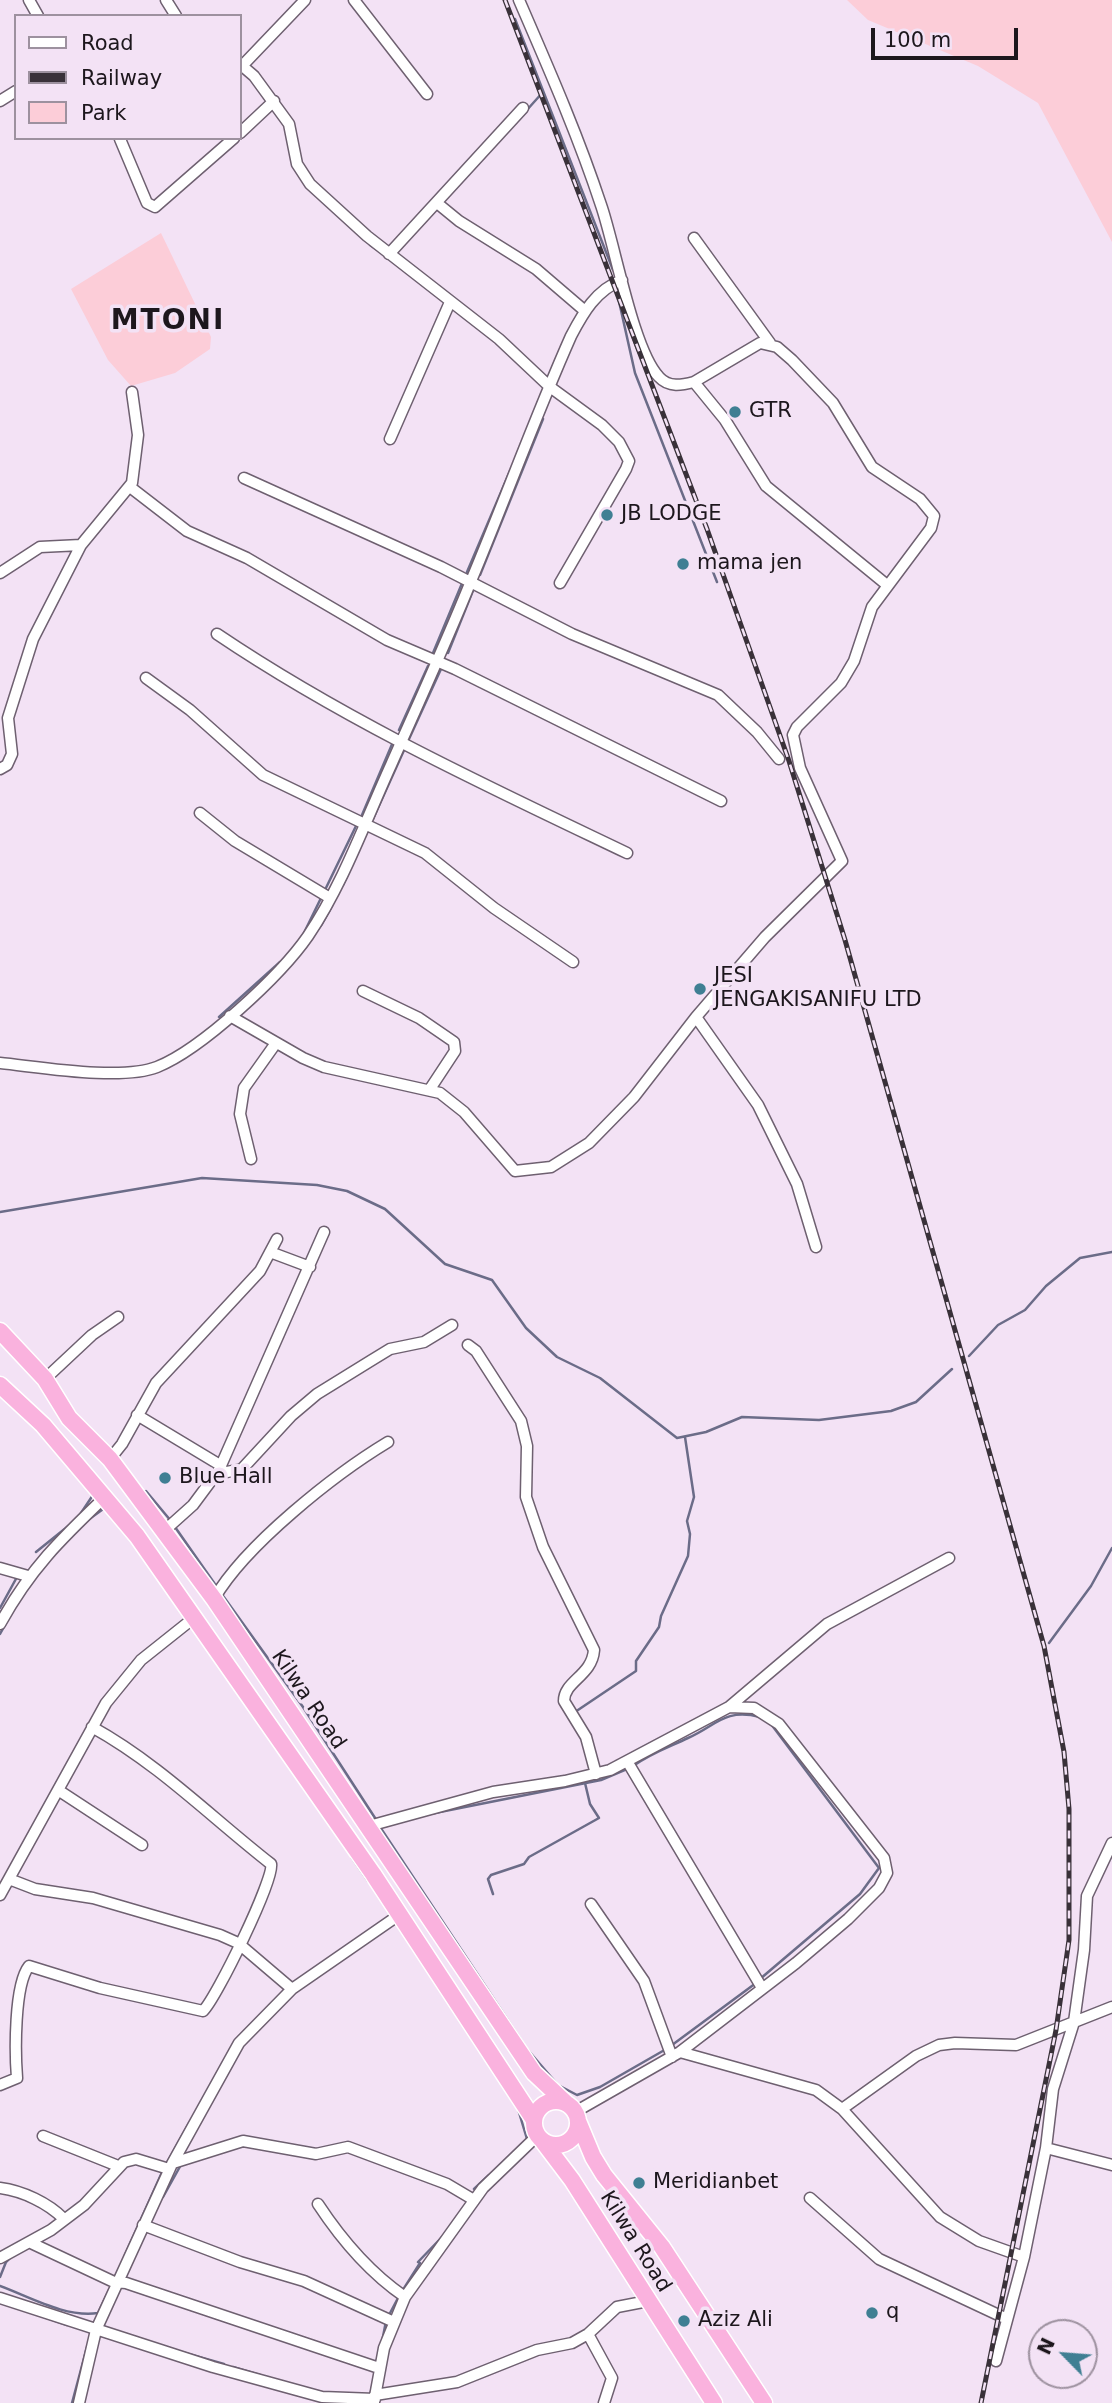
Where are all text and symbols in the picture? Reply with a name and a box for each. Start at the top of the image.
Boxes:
legend [14,14,242,140]
scale bar [874,14,1021,58]
text: 100 m [884,28,951,52]
text: Road [81,31,134,55]
text: Railway [81,66,162,90]
text: Park [81,101,126,125]
district label: MTONI [111,305,225,339]
place label: GTR [749,399,792,425]
marker: GTR [727,404,743,420]
place label: JB LODGE [621,502,721,528]
marker: JB LODGE [599,507,615,523]
place label: mama jen [697,551,802,577]
marker: mama jen [675,556,691,572]
place label: JESI JENGAKISANIFU LTD [714,964,922,1014]
marker: JESI JENGAKISANIFU LTD [692,981,708,997]
place label: Blue Hall [179,1465,272,1491]
marker: Blue Hall [157,1470,173,1486]
street label: Kilwa Road [265,1645,351,1755]
place label: Meridianbet [653,2170,778,2196]
marker: Meridianbet [631,2175,647,2191]
street label: Kilwa Road [594,2187,676,2297]
place label: q [886,2300,899,2326]
marker: q [864,2305,880,2321]
place label: Aziz Ali [698,2308,773,2334]
marker: Aziz Ali [676,2313,692,2329]
north arrow [1028,2319,1098,2389]
text: N [1032,2334,1059,2358]

